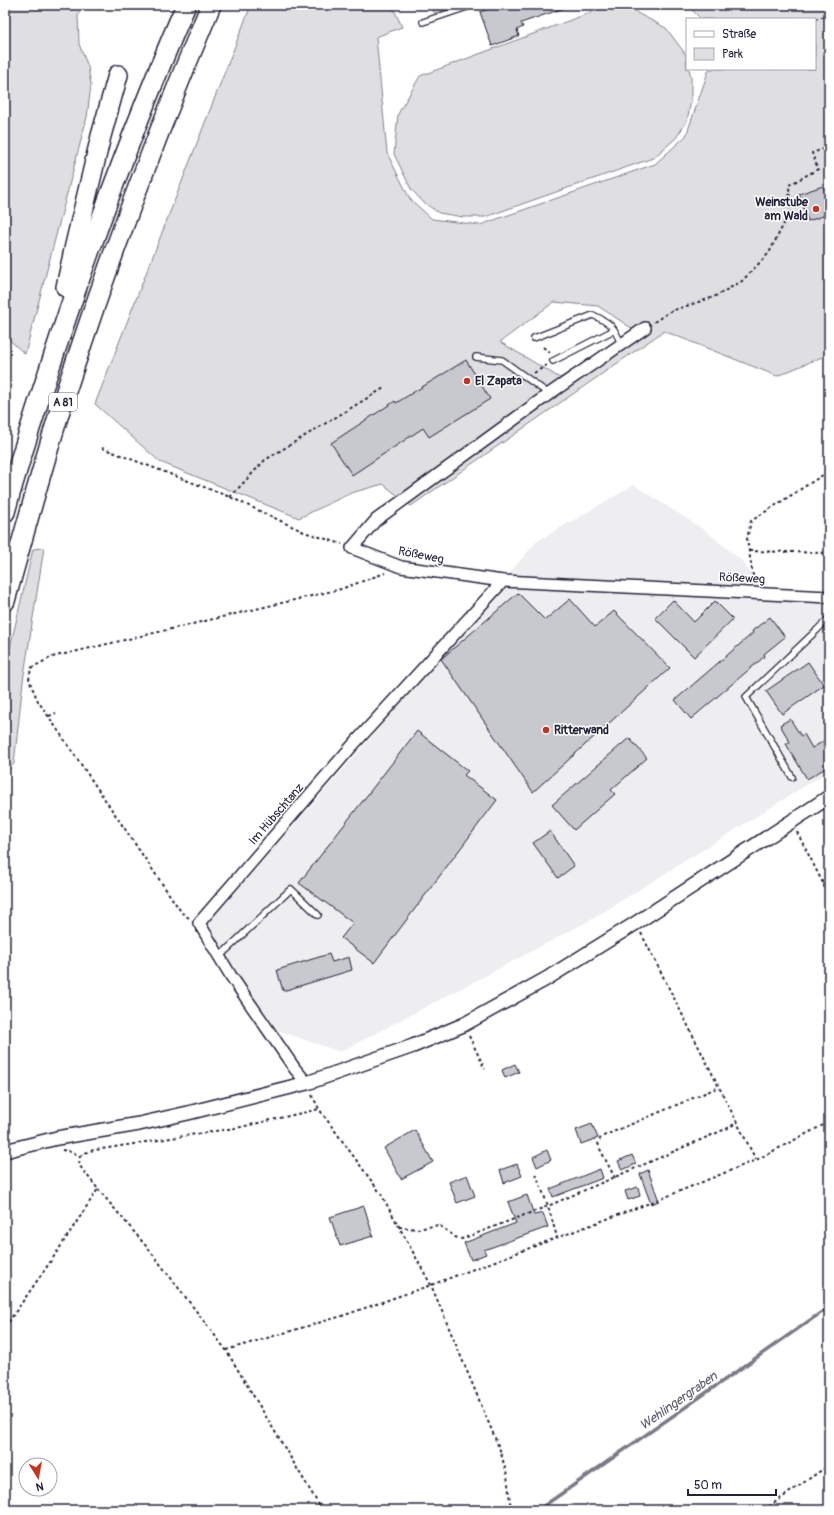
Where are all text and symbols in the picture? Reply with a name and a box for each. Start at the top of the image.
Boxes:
legend [686,18,816,70]
text: Straße [722,27,756,42]
text: Park [722,47,743,62]
place label: Weinstube am Wald [755,195,809,224]
marker: Weinstube am Wald [811,204,821,214]
place label: El Zapata [475,374,522,389]
marker: El Zapata [462,376,472,386]
road number: A 81 [49,393,77,411]
street label: Rößeweg [397,544,445,567]
street label: Rößeweg [719,570,765,587]
place label: Ritterwand [554,723,609,738]
marker: Ritterwand [541,725,551,735]
street label: Im Hübschtanz [246,781,307,848]
water label: Wehlingergraben [637,1368,721,1433]
north arrow [18,1457,58,1497]
scale bar [688,1471,776,1497]
text: 50 m [694,1478,722,1493]
text: N [34,1479,45,1494]

